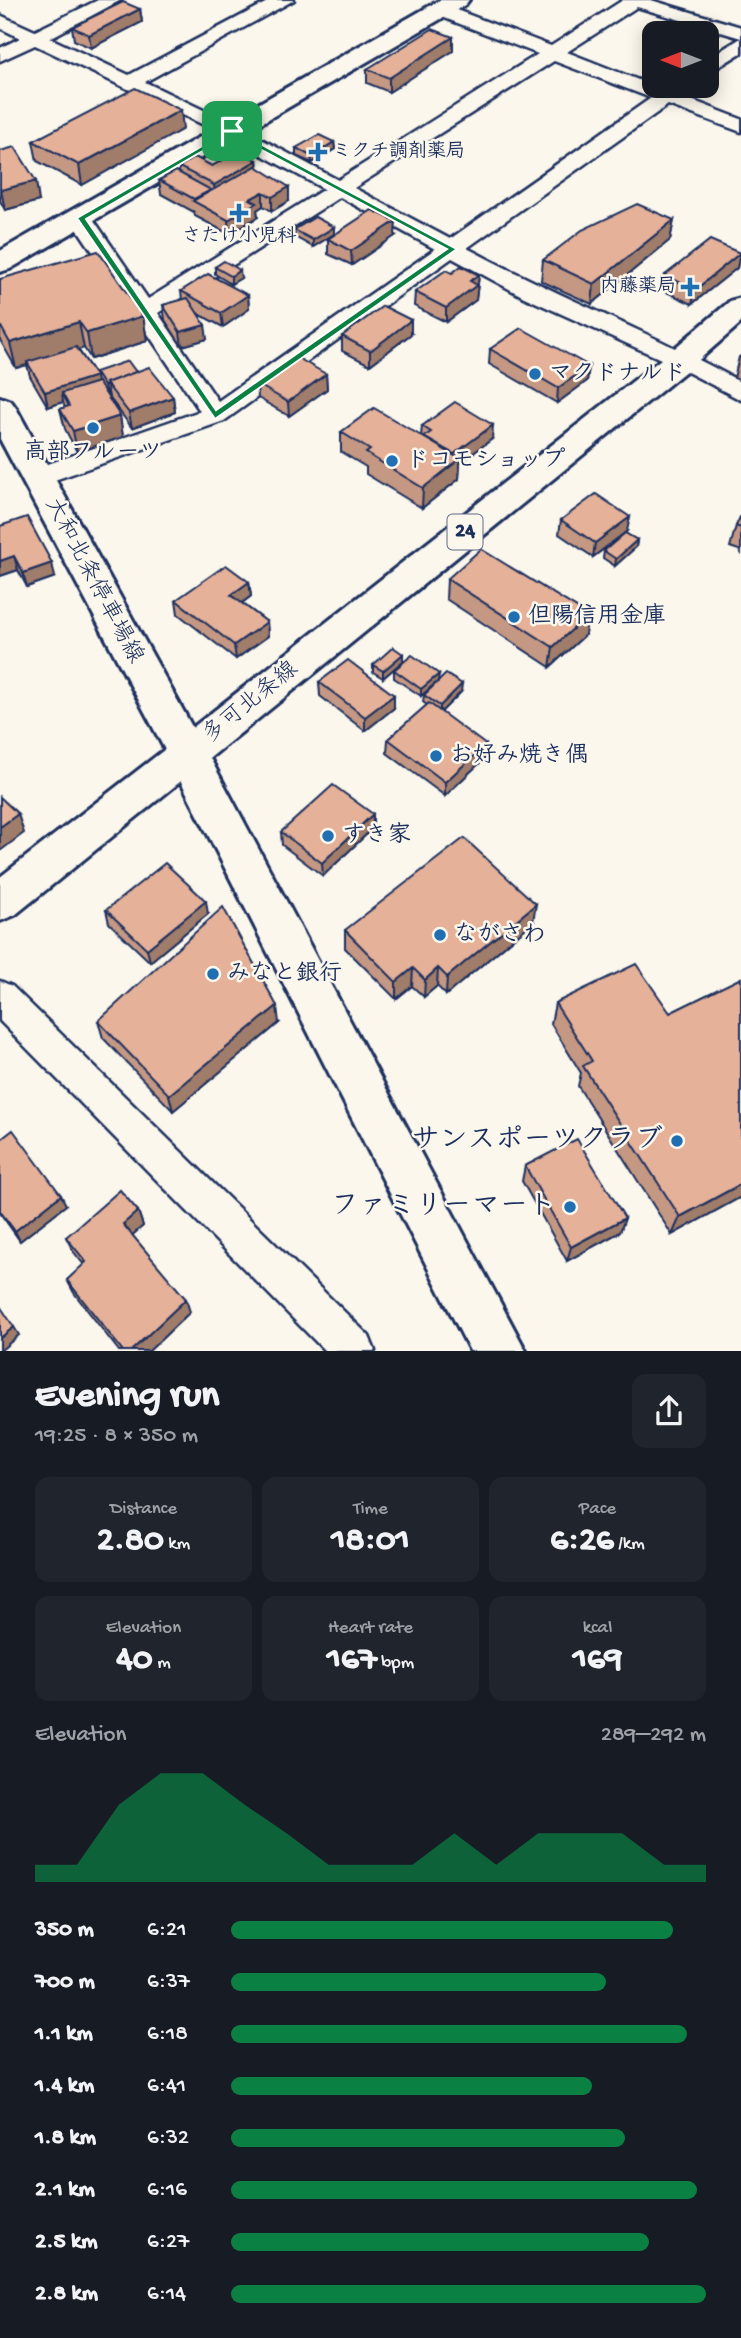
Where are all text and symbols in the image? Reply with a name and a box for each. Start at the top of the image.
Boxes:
north arrow [642,21,719,98]
map controls [642,21,719,98]
pin [202,101,262,161]
icon: arrive [213,112,251,150]
place label: ミクチ調剤薬局 [332,140,465,164]
marker: ミクチ調剤薬局 [310,144,326,160]
marker: さたけ小児科 [229,203,249,223]
place label: さたけ小児科 [182,225,297,249]
place label: 内藤薬局 [600,275,676,299]
marker: 内藤薬局 [682,279,698,295]
place label: マクドナルド [549,361,686,388]
marker: マクドナルド [527,366,543,382]
marker: 高部フルーツ [85,420,101,436]
place label: 高部フルーツ [24,438,162,467]
place label: ドコモショップ [406,447,565,475]
marker: ドコモショップ [384,453,400,469]
street label: 大和北条停車場線 [38,493,149,669]
road number: 24 [448,514,482,550]
place label: 但陽信用金庫 [528,603,666,631]
marker: 但陽信用金庫 [506,609,522,625]
street label: 多可北条線 [197,656,304,750]
place label: お好み焼き偶 [450,742,588,770]
marker: お好み焼き偶 [428,748,444,764]
place label: すき家 [342,822,411,850]
marker: すき家 [320,828,336,844]
place label: ながさわ [454,922,546,949]
marker: ながさわ [432,927,448,943]
place label: みなと銀行 [227,960,342,988]
marker: みなと銀行 [205,966,221,982]
place label: サンスポーツクラブ [412,1124,663,1158]
marker: サンスポーツクラブ [669,1133,685,1149]
place label: ファミリーマート [331,1191,556,1224]
marker: ファミリーマート [562,1199,578,1215]
button: share [632,1374,706,1448]
text: Evening run [35,1375,219,1419]
text: 19:25 · 8 × 350 m [35,1423,198,1450]
text: Distance [110,1498,177,1521]
text: Time [353,1498,388,1521]
text: Pace [579,1498,616,1521]
text: 2.80 [97,1521,164,1562]
text: 18:01 [331,1521,410,1562]
text: 6:26 [550,1521,614,1562]
text: km [164,1533,190,1556]
text: /km [614,1533,645,1556]
text: Elevation [106,1617,181,1640]
text: Heart rate [328,1617,413,1640]
text: kcal [583,1617,612,1640]
text: 40 [116,1640,153,1681]
text: 167 [327,1640,377,1681]
text: 169 [573,1640,622,1681]
text: m [153,1652,171,1675]
text: bpm [377,1652,414,1675]
text: Elevation [35,1722,126,1749]
text: 289–292 m [601,1722,706,1749]
text: 350 m [35,1917,94,1944]
text: 6:21 [147,1917,186,1944]
text: 700 m [35,1969,95,1996]
text: 6:37 [147,1969,190,1996]
text: 1.1 km [35,2021,93,2048]
text: 6:18 [147,2021,188,2048]
text: 1.4 km [35,2073,94,2100]
text: 6:41 [147,2073,186,2100]
text: 1.8 km [35,2125,96,2152]
text: 6:32 [147,2125,189,2152]
text: 2.1 km [35,2177,95,2204]
text: 6:16 [147,2177,187,2204]
text: 2.5 km [35,2229,98,2256]
text: 6:27 [147,2229,189,2256]
text: 2.8 km [35,2281,98,2308]
text: 6:14 [147,2281,186,2308]

